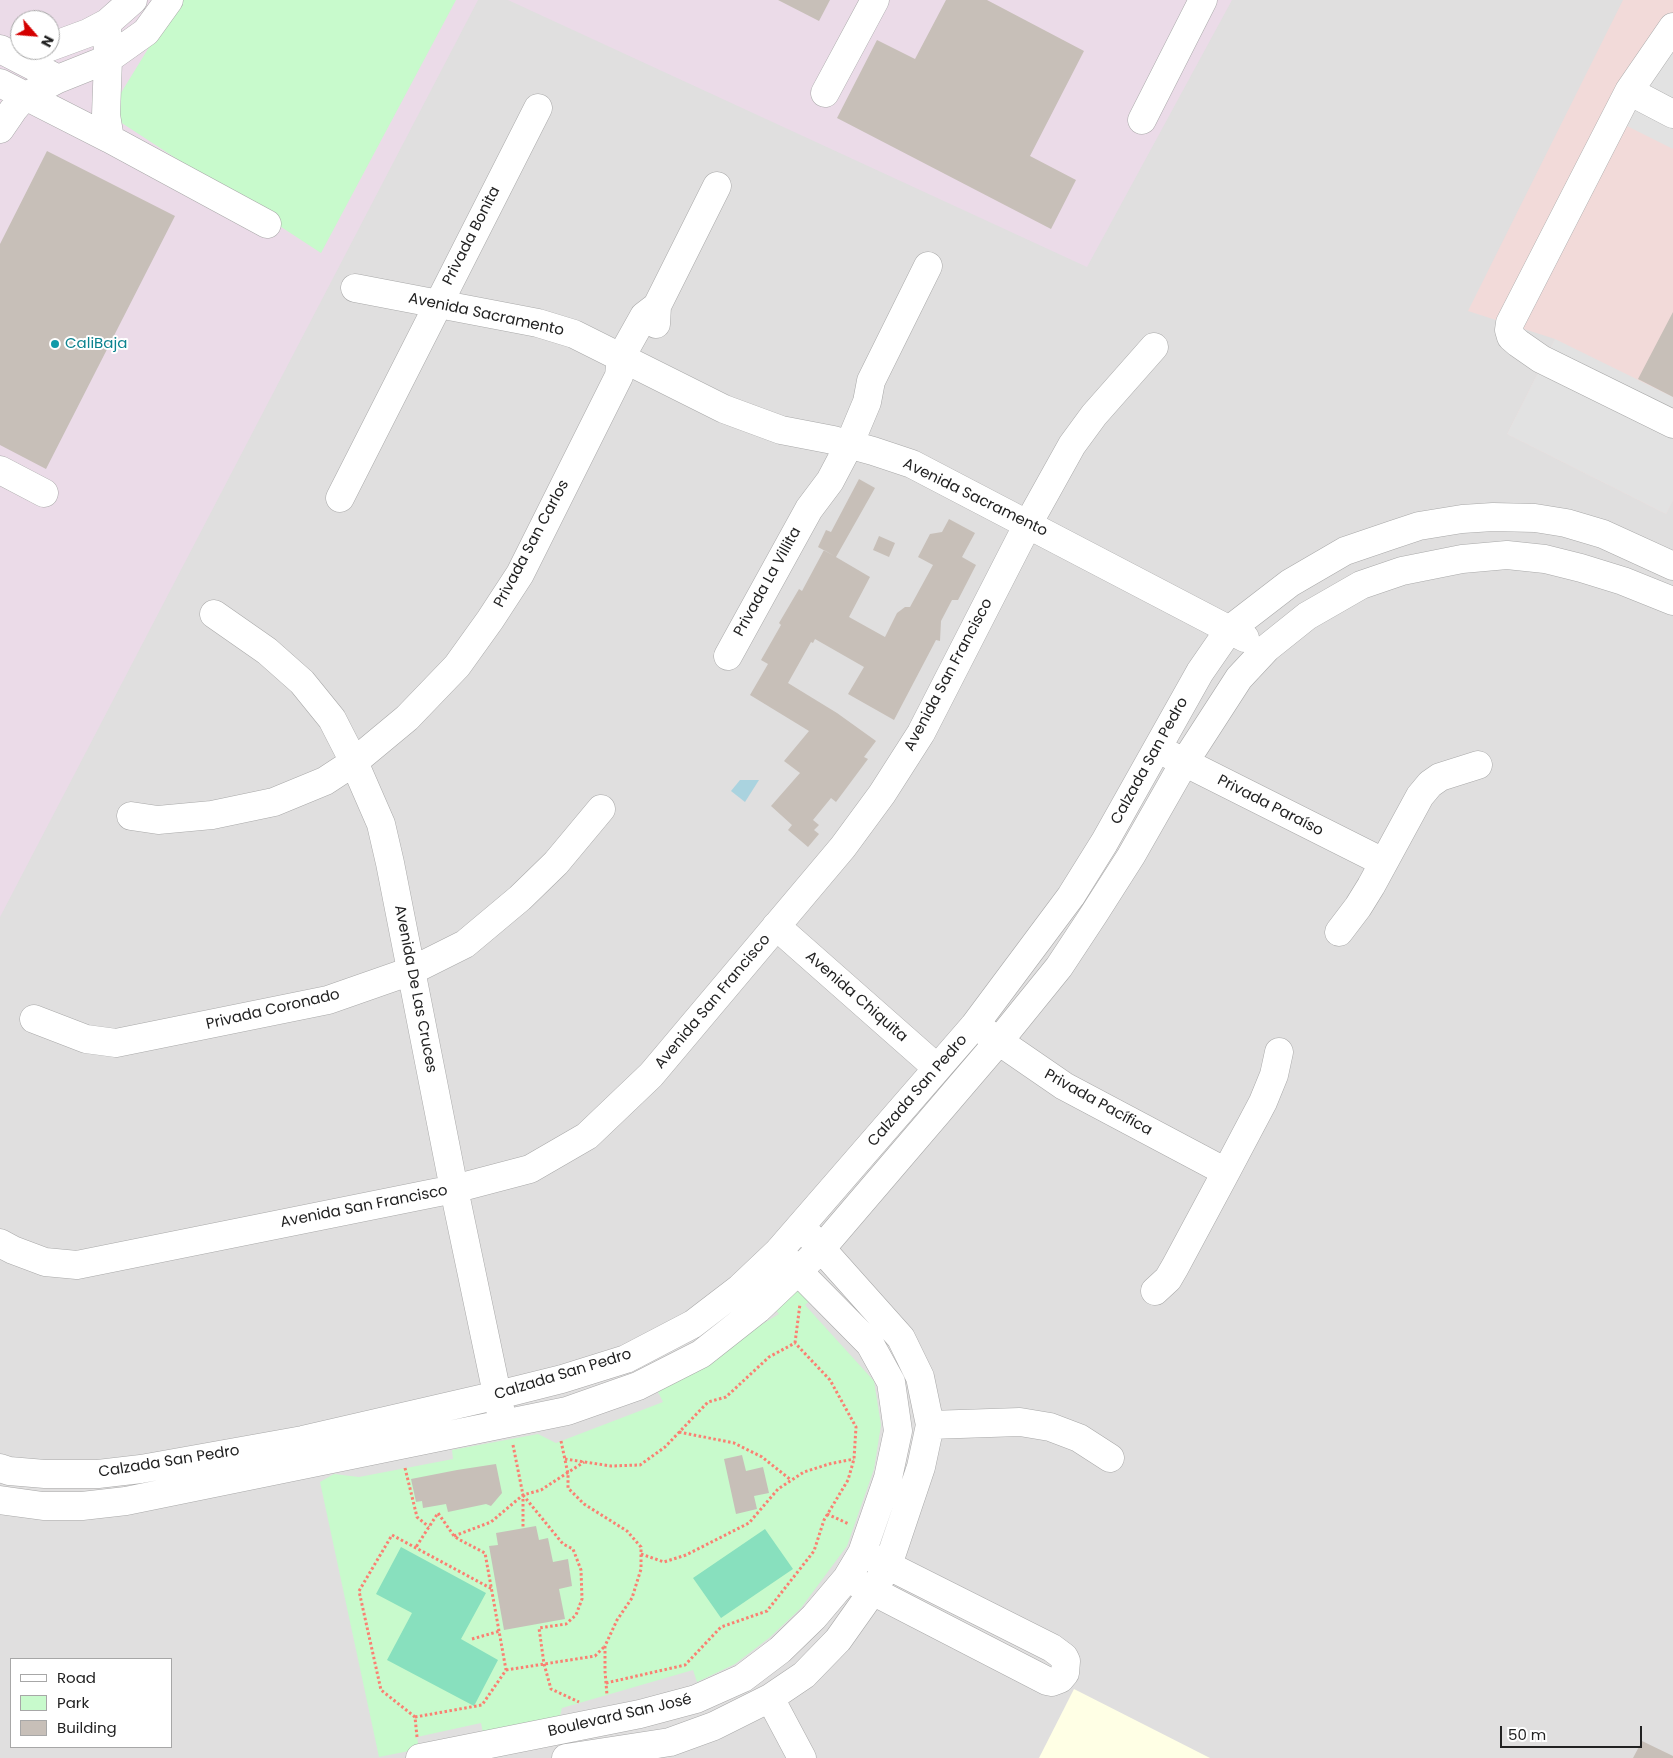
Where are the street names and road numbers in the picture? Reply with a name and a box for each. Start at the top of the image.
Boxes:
street label: Privada Bonita [439,184,505,288]
street label: Avenida Sacramento [407,290,565,340]
street label: Avenida Sacramento [900,455,1050,541]
street label: Privada San Carlos [491,477,573,611]
street label: Privada La Villita [731,524,805,640]
street label: Avenida San Francisco [901,596,997,754]
street label: Calzada San Pedro [1108,694,1192,828]
street label: Privada Paraíso [1214,772,1326,840]
street label: Avenida De Las Cruces [390,903,440,1075]
street label: Avenida San Francisco [651,931,775,1073]
street label: Avenida Chiquita [801,948,911,1046]
street label: Privada Coronado [204,986,342,1034]
street label: Calzada San Pedro [864,1031,972,1151]
street label: Privada Pacífica [1041,1066,1155,1140]
street label: Avenida San Francisco [279,1182,449,1232]
street label: Calzada San Pedro [492,1346,634,1404]
street label: Calzada San Pedro [97,1442,241,1482]
street label: Boulevard San José [546,1691,694,1741]

